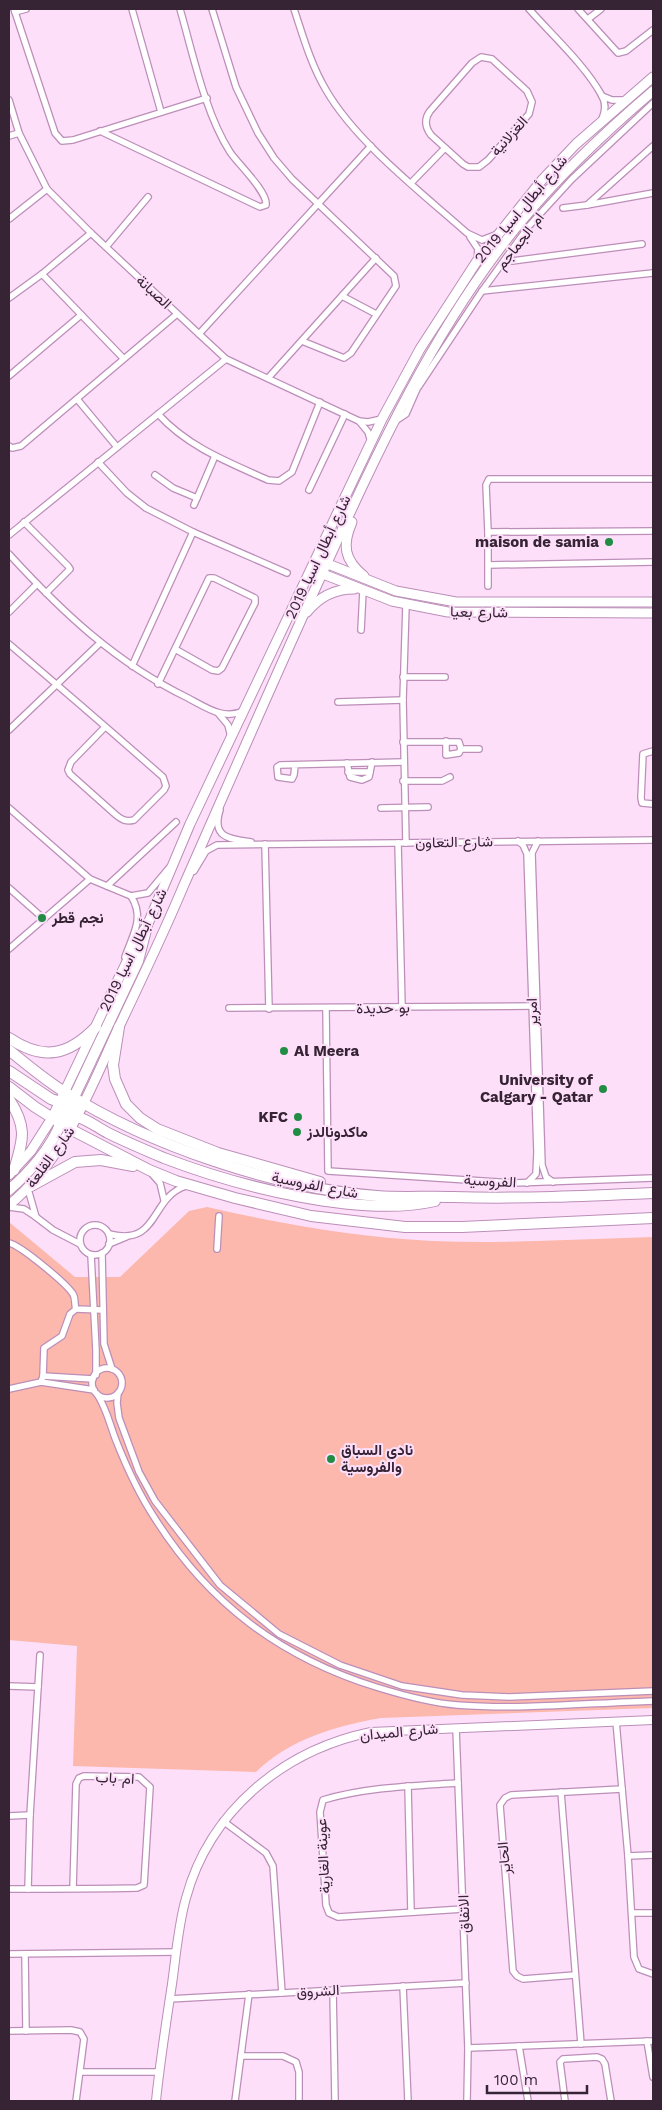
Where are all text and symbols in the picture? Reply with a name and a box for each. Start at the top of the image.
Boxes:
street label: الغزلانية [487,112,531,160]
street label: شارع أبطال اسيا 2019 [471,151,573,268]
street label: ام الجماجم [492,209,549,274]
street label: الصبانة [133,271,175,313]
street label: شارع أبطال اسيا 2019 [281,492,357,623]
place label: maison de samia [475,533,599,551]
marker: maison de samia [603,536,615,548]
street label: شارع بعيا [450,602,508,624]
street label: شارع التعاون [415,832,493,854]
street label: شارع أبطال اسيا 2019 [95,885,173,1015]
place label: نجم قطر [51,909,104,928]
marker: نجم قطر [36,912,48,924]
street label: امرير [523,998,542,1027]
street label: بو حديدة [356,999,410,1017]
place label: Al Meera [294,1042,359,1060]
marker: Al Meera [278,1045,290,1057]
place label: University of Calgary - Qatar [480,1071,594,1106]
marker: University of Calgary - Qatar [597,1083,609,1095]
place label: KFC [258,1108,288,1126]
marker: KFC [292,1111,304,1123]
street label: شارع القلعة [22,1123,80,1192]
place label: ماكدونالدز [306,1123,368,1141]
marker: ماكدونالدز [291,1126,303,1138]
street label: شارع الفروسية [270,1168,360,1204]
street label: الفروسية [463,1171,517,1191]
place label: نادي السباق والفروسية [341,1441,413,1476]
marker: نادي السباق والفروسية [325,1453,337,1465]
street label: شارع الميدان [359,1720,439,1746]
street label: ام باب [95,1768,135,1789]
street label: عوينة الغارية [312,1818,334,1894]
street label: الحاير [494,1841,514,1876]
street label: الاتفاق [454,1895,474,1933]
street label: الشروق [296,1981,340,2001]
scale bar [487,2062,587,2094]
text: 100 m [494,2071,538,2089]

